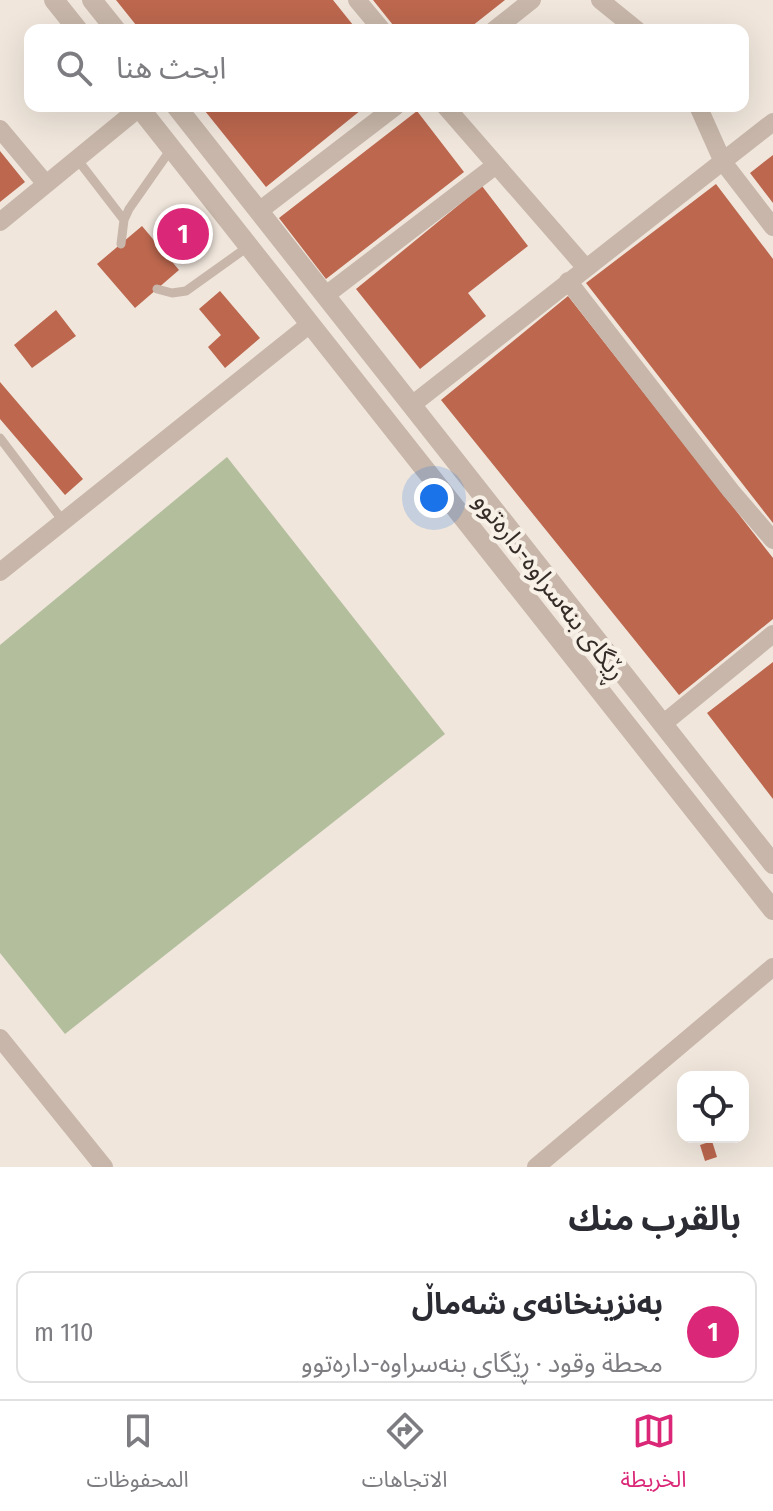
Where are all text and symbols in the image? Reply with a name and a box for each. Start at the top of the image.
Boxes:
search box [24,24,749,112]
icon: search [52,46,96,90]
text: ابحث هنا [116,50,226,86]
pin: 1 [157,204,209,264]
your location [414,478,454,518]
street label: ڕێگای بنەسراوە-دارەتوو [463,487,632,689]
map controls [677,1071,749,1143]
button: locate [677,1071,749,1143]
text: بالقرب منك [568,1198,741,1239]
text: بەنزینخانەی شەماڵ [412,1286,663,1322]
text: 110 m [34,1317,94,1348]
text: 1 [708,1317,719,1348]
text: محطة وقود · ڕێگای بنەسراوە-دارەتوو [301,1348,663,1379]
tab: المحفوظات [87,1409,189,1503]
tab: الاتجاهات [362,1409,448,1503]
tab: الخريطة [621,1409,687,1503]

